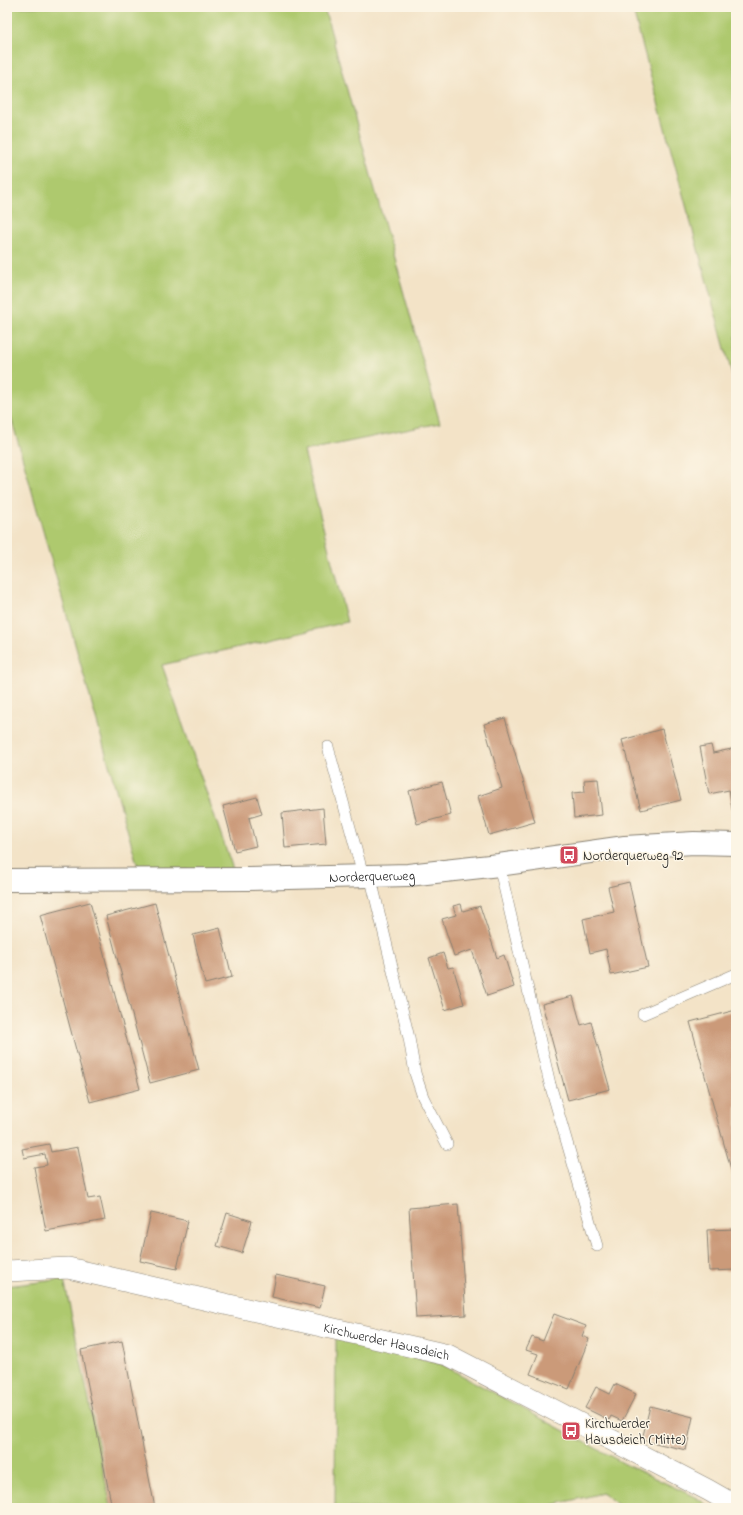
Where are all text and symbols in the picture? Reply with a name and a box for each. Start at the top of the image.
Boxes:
bus stop icon: Norderquerweg 92 [558,844,580,866]
place label: Norderquerweg 92 [583,846,683,868]
street label: Norderquerweg [329,865,416,889]
street label: Kirchwerder Hausdeich [321,1318,451,1367]
place label: Kirchwerder Hausdeich (Mitte) [585,1414,686,1451]
bus stop icon: Kirchwerder Hausdeich (Mitte) [560,1420,582,1442]

